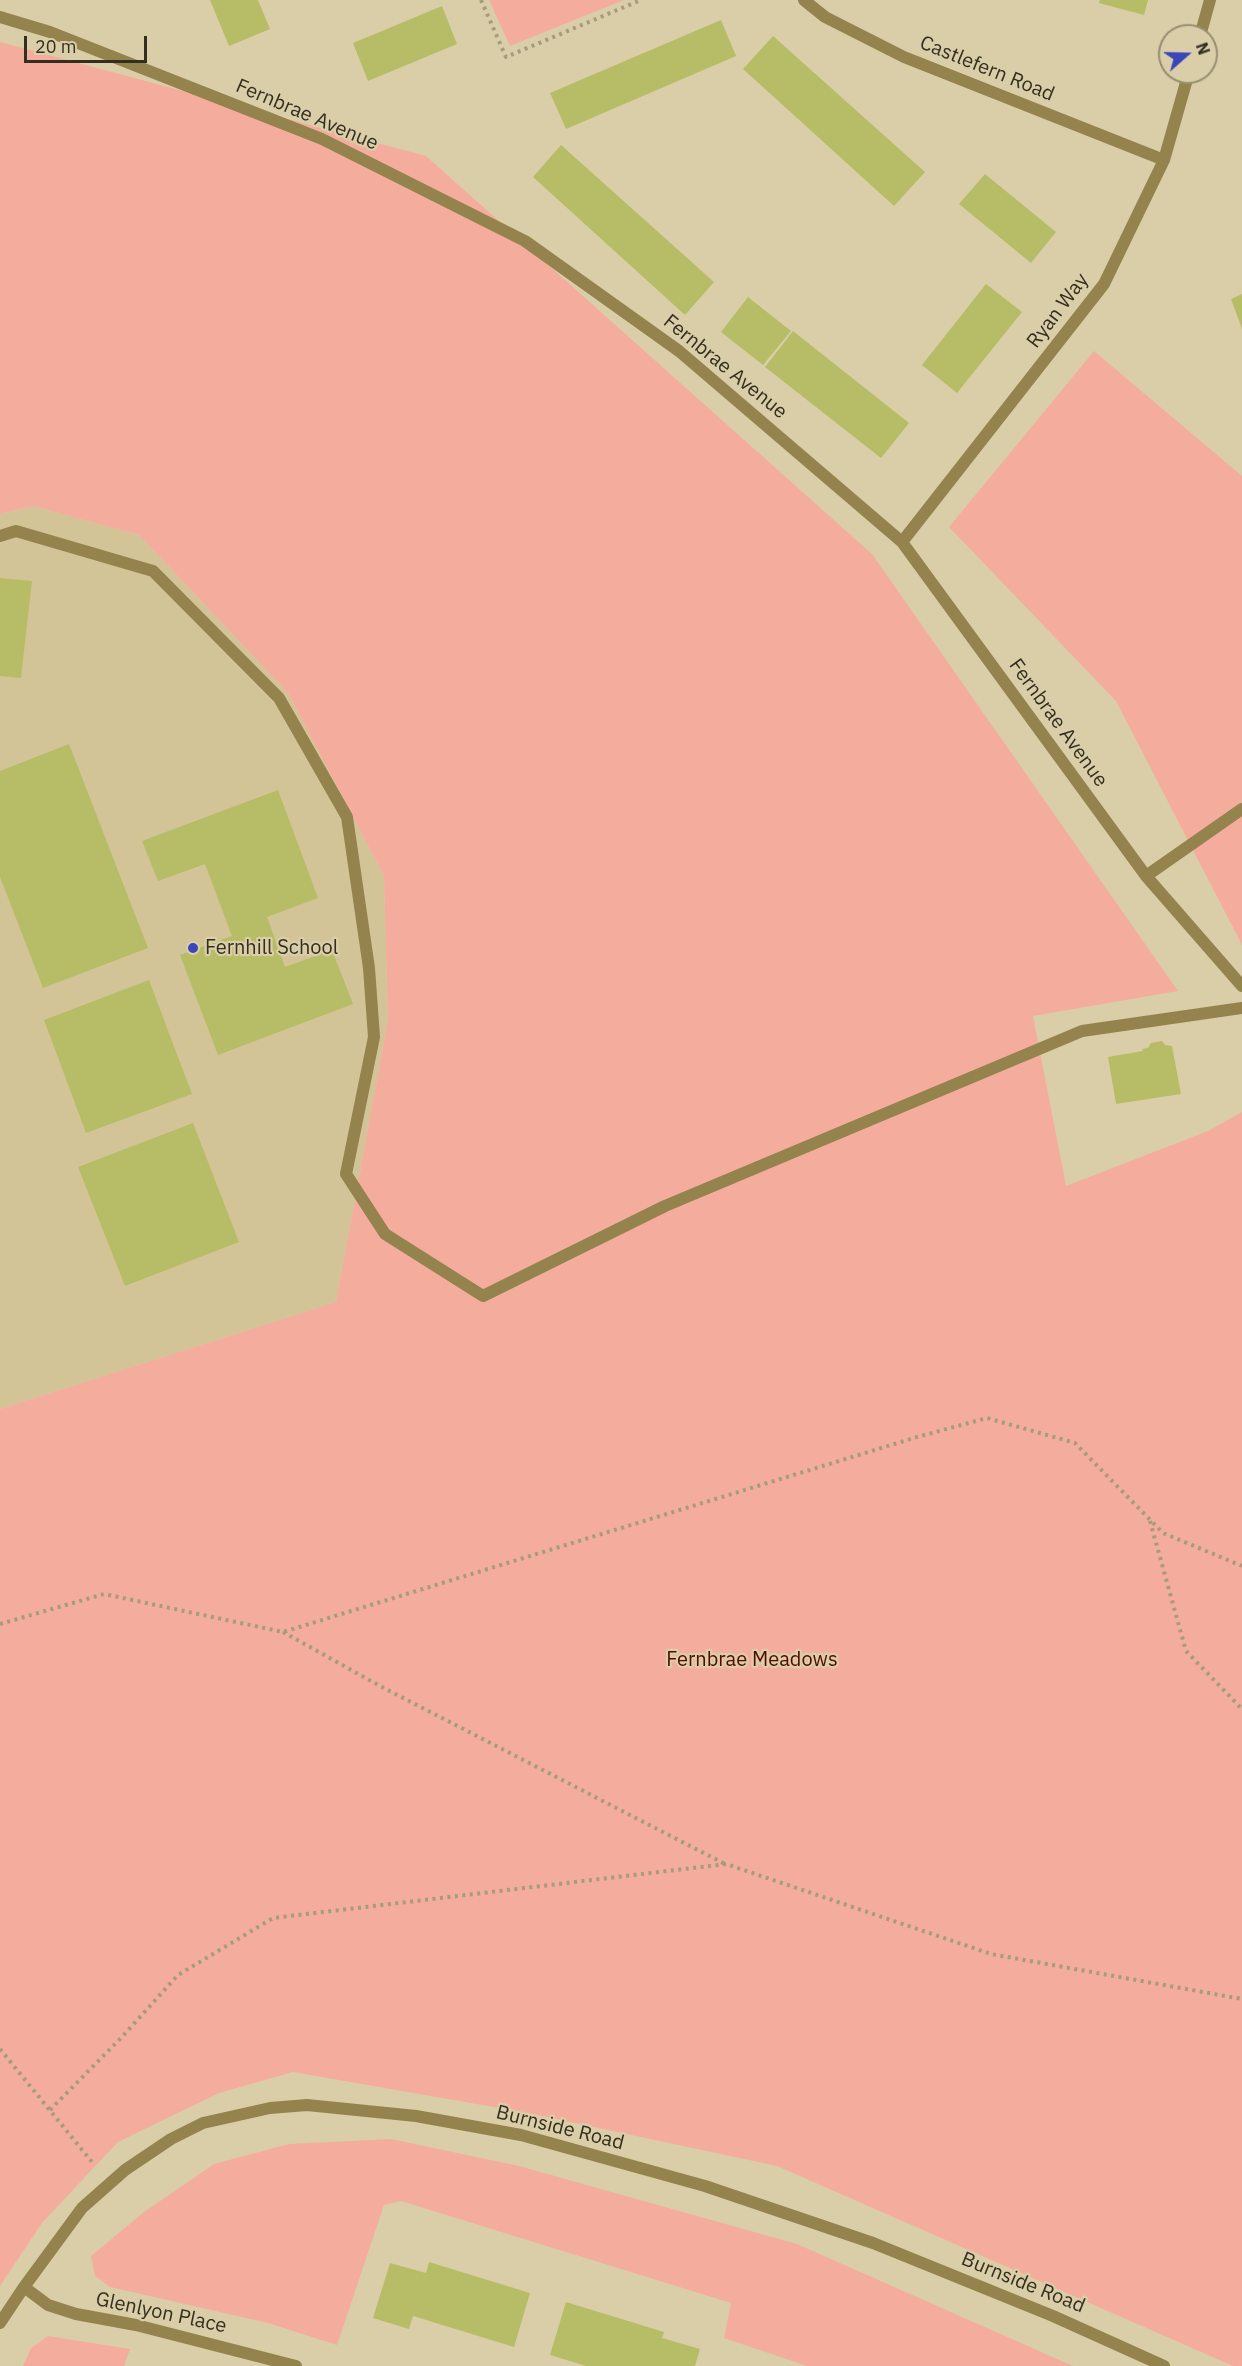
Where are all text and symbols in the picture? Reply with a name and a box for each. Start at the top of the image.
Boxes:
scale bar [27,24,150,62]
north arrow [1158,24,1218,84]
street label: Castlefern Road [916,31,1058,107]
text: 20 m [35,35,77,58]
text: N [1192,40,1214,57]
street label: Fernbrae Avenue [232,74,382,156]
street label: Ryan Way [1022,269,1094,353]
street label: Fernbrae Avenue [658,310,792,424]
street label: Fernbrae Avenue [1004,654,1112,792]
place label: Fernhill School [205,936,338,960]
marker: Fernhill School [186,941,200,955]
park label: Fernbrae Meadows [666,1648,838,1672]
street label: Burnside Road [493,2100,627,2156]
street label: Burnside Road [958,2247,1088,2319]
street label: Glenlyon Place [93,2287,229,2339]

